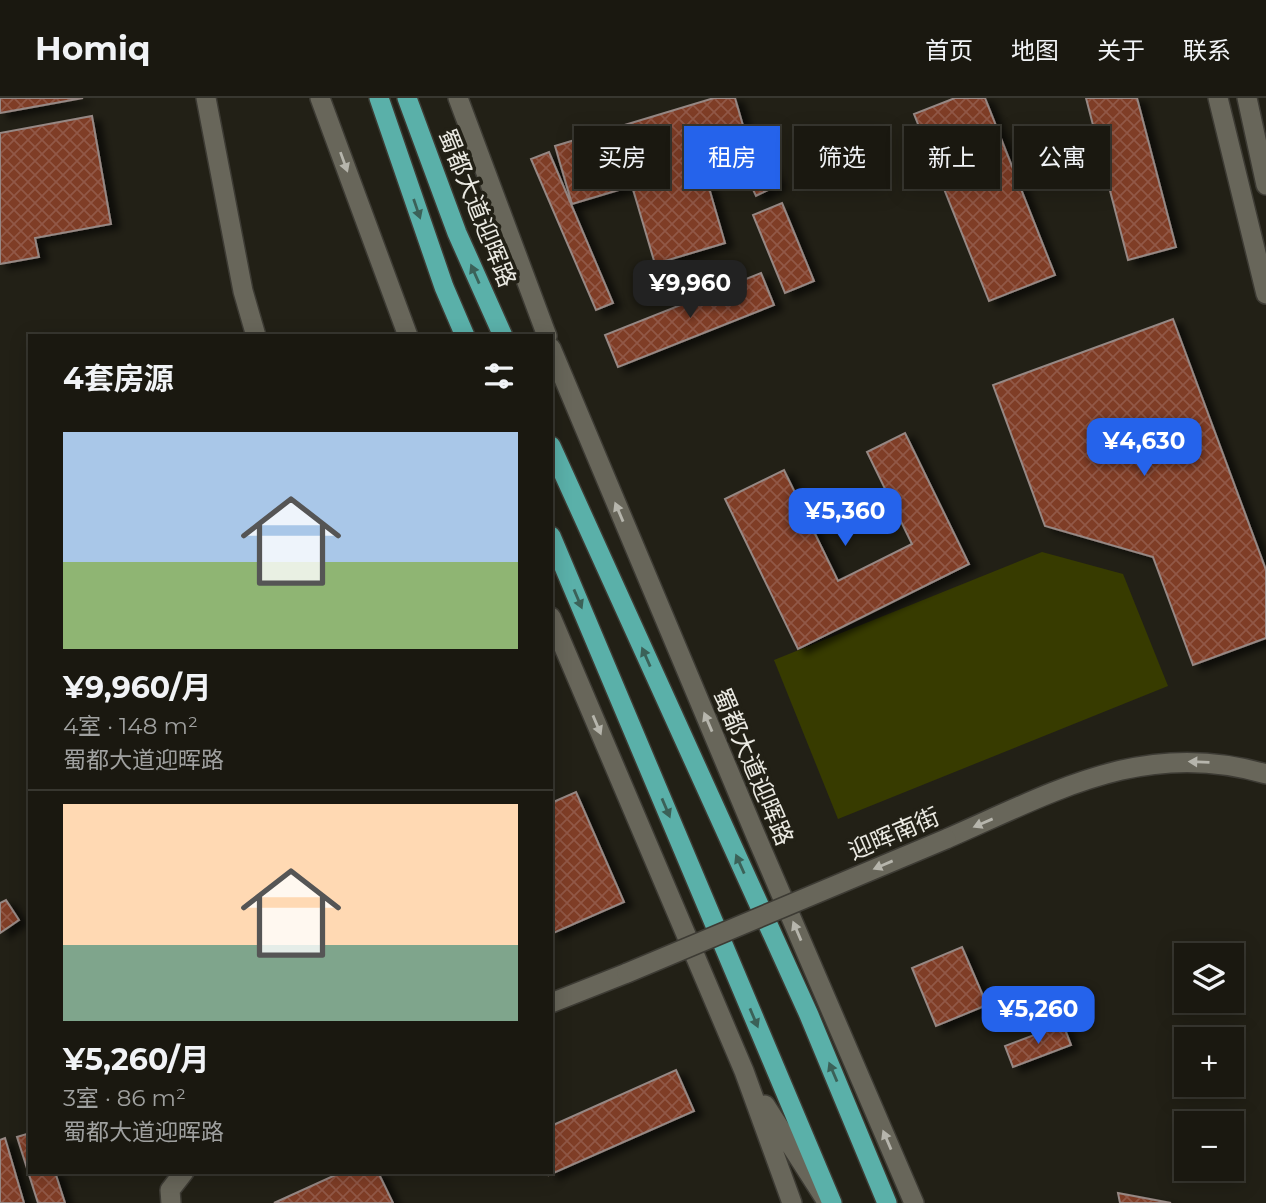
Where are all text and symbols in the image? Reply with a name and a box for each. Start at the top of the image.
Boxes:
text: Homiq [35,28,151,68]
text: 首页 [925,36,973,65]
text: 地图 [1011,36,1059,65]
text: 关于 [1097,36,1145,65]
text: 联系 [1183,36,1231,65]
street label: 蜀都大道迎晖路 [433,124,522,291]
chip: 买房 [574,126,670,189]
chip: 租房 [684,126,780,189]
chip: 筛选 [794,126,890,189]
chip: 新上 [904,126,1000,189]
chip: 公寓 [1014,126,1110,189]
one-way arrow [338,152,349,173]
one-way arrow [412,198,423,219]
pin: ¥9,960 [633,260,747,320]
one-way arrow [469,263,480,284]
text: ¥9,960 [649,269,731,297]
icon: filters [480,357,518,395]
text: 4套房源 [63,360,174,397]
pin: ¥4,630 [1087,418,1201,478]
text: ¥4,630 [1103,427,1185,455]
icon: home [228,478,354,604]
pin: ¥5,360 [788,489,902,548]
text: ¥5,360 [805,497,885,525]
one-way arrow [614,502,625,523]
one-way arrow [573,588,584,609]
one-way arrow [640,647,652,667]
text: ¥9,960/月 [63,669,211,706]
street label: 蜀都大道迎晖路 [707,684,800,850]
one-way arrow [702,711,713,732]
text: 4室 · 148 m² [63,712,198,740]
one-way arrow [592,714,603,735]
text: 蜀都大道迎晖路 [63,746,224,774]
one-way arrow [1188,757,1210,768]
one-way arrow [661,798,672,819]
street label: 迎晖南街 [844,801,944,866]
one-way arrow [972,818,993,829]
icon: home [228,850,354,976]
one-way arrow [735,854,746,874]
one-way arrow [872,860,893,871]
one-way arrow [791,921,802,942]
map controls [1174,943,1244,1181]
button: layers [1174,943,1244,1013]
pin: ¥5,260 [981,986,1095,1046]
text: ¥5,260 [998,995,1078,1023]
one-way arrow [749,1008,760,1029]
button: + [1174,1027,1244,1097]
text: ¥5,260/月 [63,1041,209,1078]
one-way arrow [827,1062,839,1082]
text: 3室 · 86 m² [63,1084,186,1112]
button: − [1174,1111,1244,1181]
text: 蜀都大道迎晖路 [63,1118,224,1146]
one-way arrow [881,1130,892,1151]

